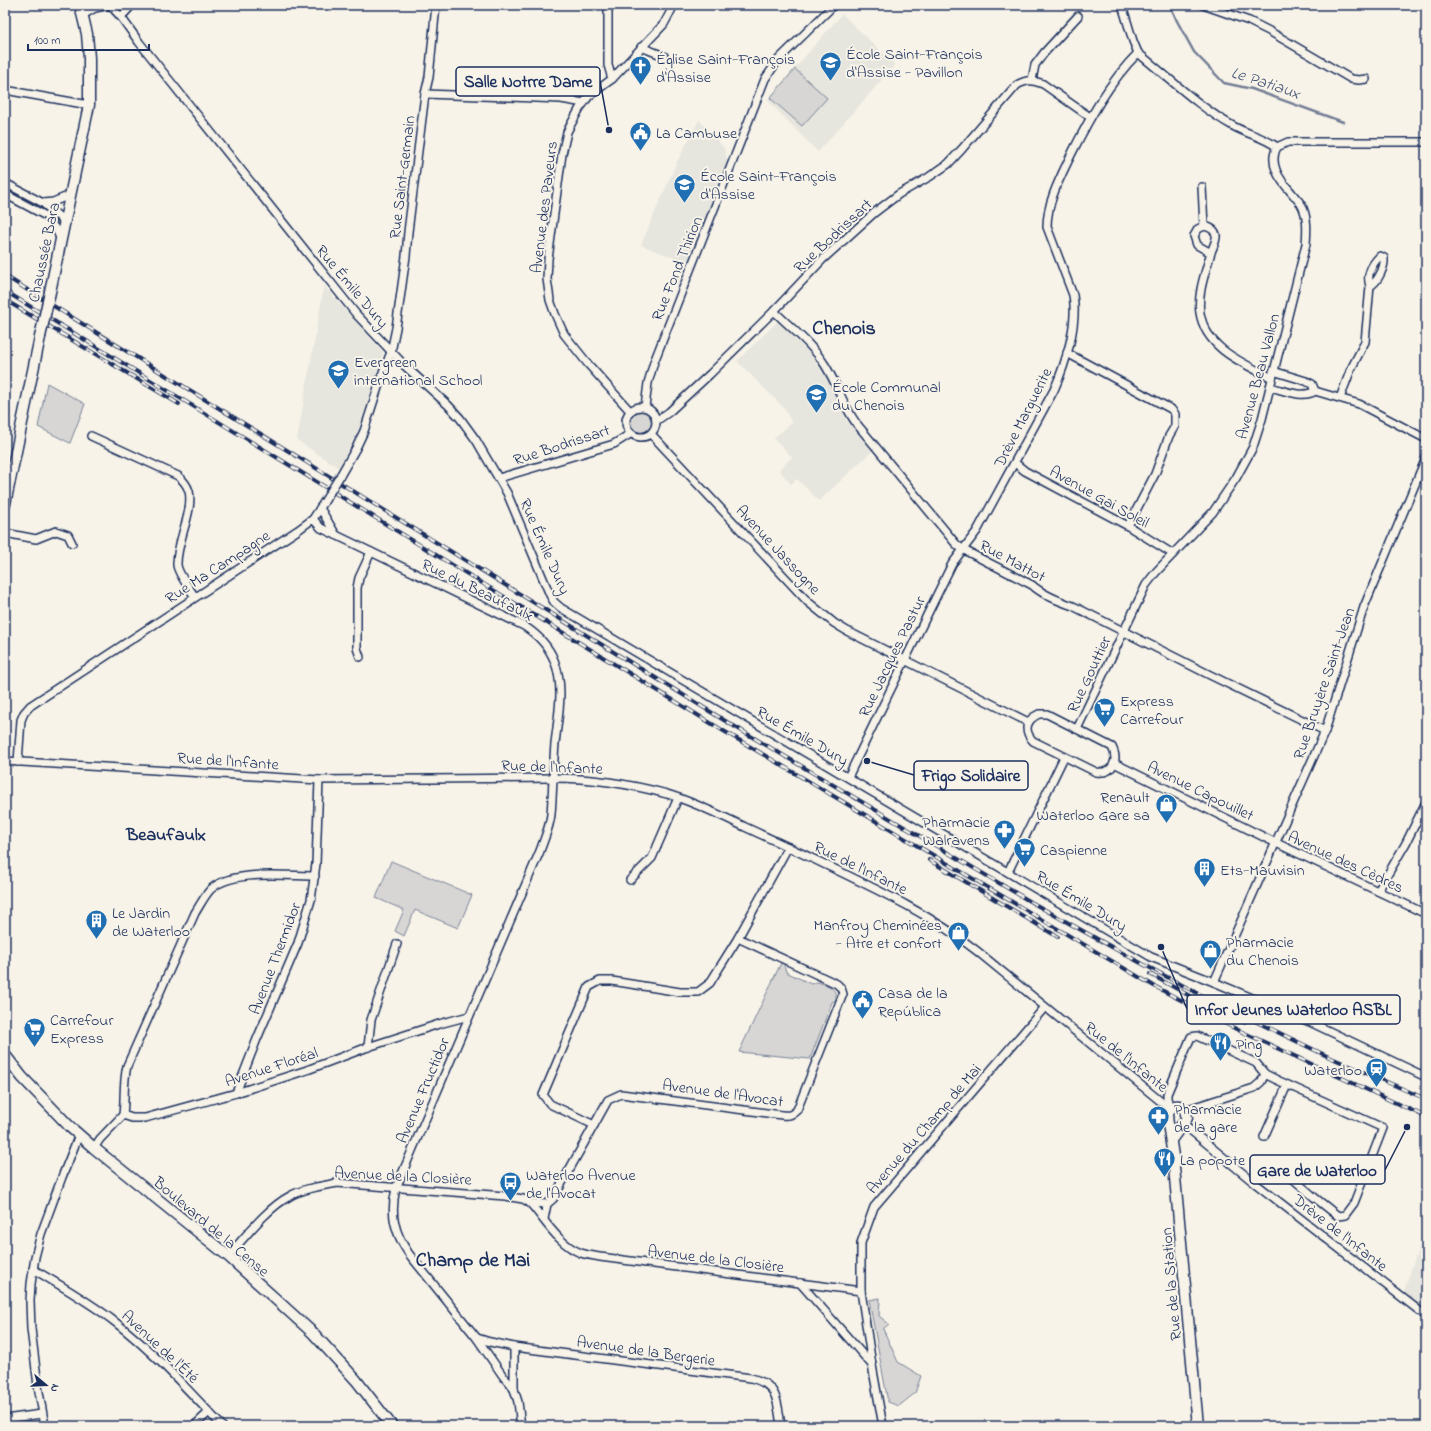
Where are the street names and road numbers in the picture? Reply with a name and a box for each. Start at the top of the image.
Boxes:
street label: Rue Saint-Germain [384,114,422,240]
street label: Avenue des Paveurs [525,140,565,275]
street label: Rue Bodrissart [788,193,879,279]
street label: Chaussée Bara [23,200,67,305]
street label: Rue Fond Thirion [646,213,710,325]
street label: Rue Émile Dury [309,240,394,334]
street label: Avenue Beau Vallon [1231,311,1287,442]
street label: Drève Marguerite [988,363,1060,473]
street label: Rue Bodrissart [510,419,614,473]
street label: Avenue Gai Soleil [1045,460,1154,535]
street label: Rue Émile Dury [512,495,576,599]
street label: Avenue Jassogne [729,500,826,601]
street label: Rue Ma Campagne [161,524,276,611]
street label: Rue Mattot [975,534,1050,590]
street label: Rue du Beaufaulx [417,553,537,628]
street label: Rue Jacques Pastur [853,592,933,722]
street label: Rue Bruyère Saint-Jean [1288,604,1362,763]
street label: Rue Gouttier [1062,632,1118,717]
street label: Rue Émile Dury [752,701,853,773]
street label: Rue de l'Infante [176,746,280,778]
street label: Rue de l'Infante [501,754,604,782]
street label: Avenue Capouillet [1143,756,1258,828]
street label: Avenue des Cèdres [1283,825,1407,900]
street label: Rue de l'Infante [809,836,912,902]
street label: Rue Émile Dury [1031,865,1131,938]
street label: Avenue Thermidor [243,899,308,1018]
street label: Rue de l'Infante [1079,1016,1173,1099]
street label: Avenue Fructidor [391,1034,457,1147]
street label: Avenue Floréal [222,1041,322,1094]
street label: Avenue du Champ de Mai [861,1059,988,1200]
street label: Avenue de l'Avocat [661,1074,785,1114]
street label: Avenue de la Closière [334,1161,473,1193]
street label: Boulevard de la Cense [147,1171,275,1284]
street label: Drève de l'Infante [1287,1188,1393,1279]
street label: Rue de la Station [1155,1226,1189,1341]
street label: Avenue de la Closière [646,1240,786,1280]
street label: Avenue de l'Été [115,1305,204,1390]
street label: Avenue de la Bergerie [575,1330,717,1374]

